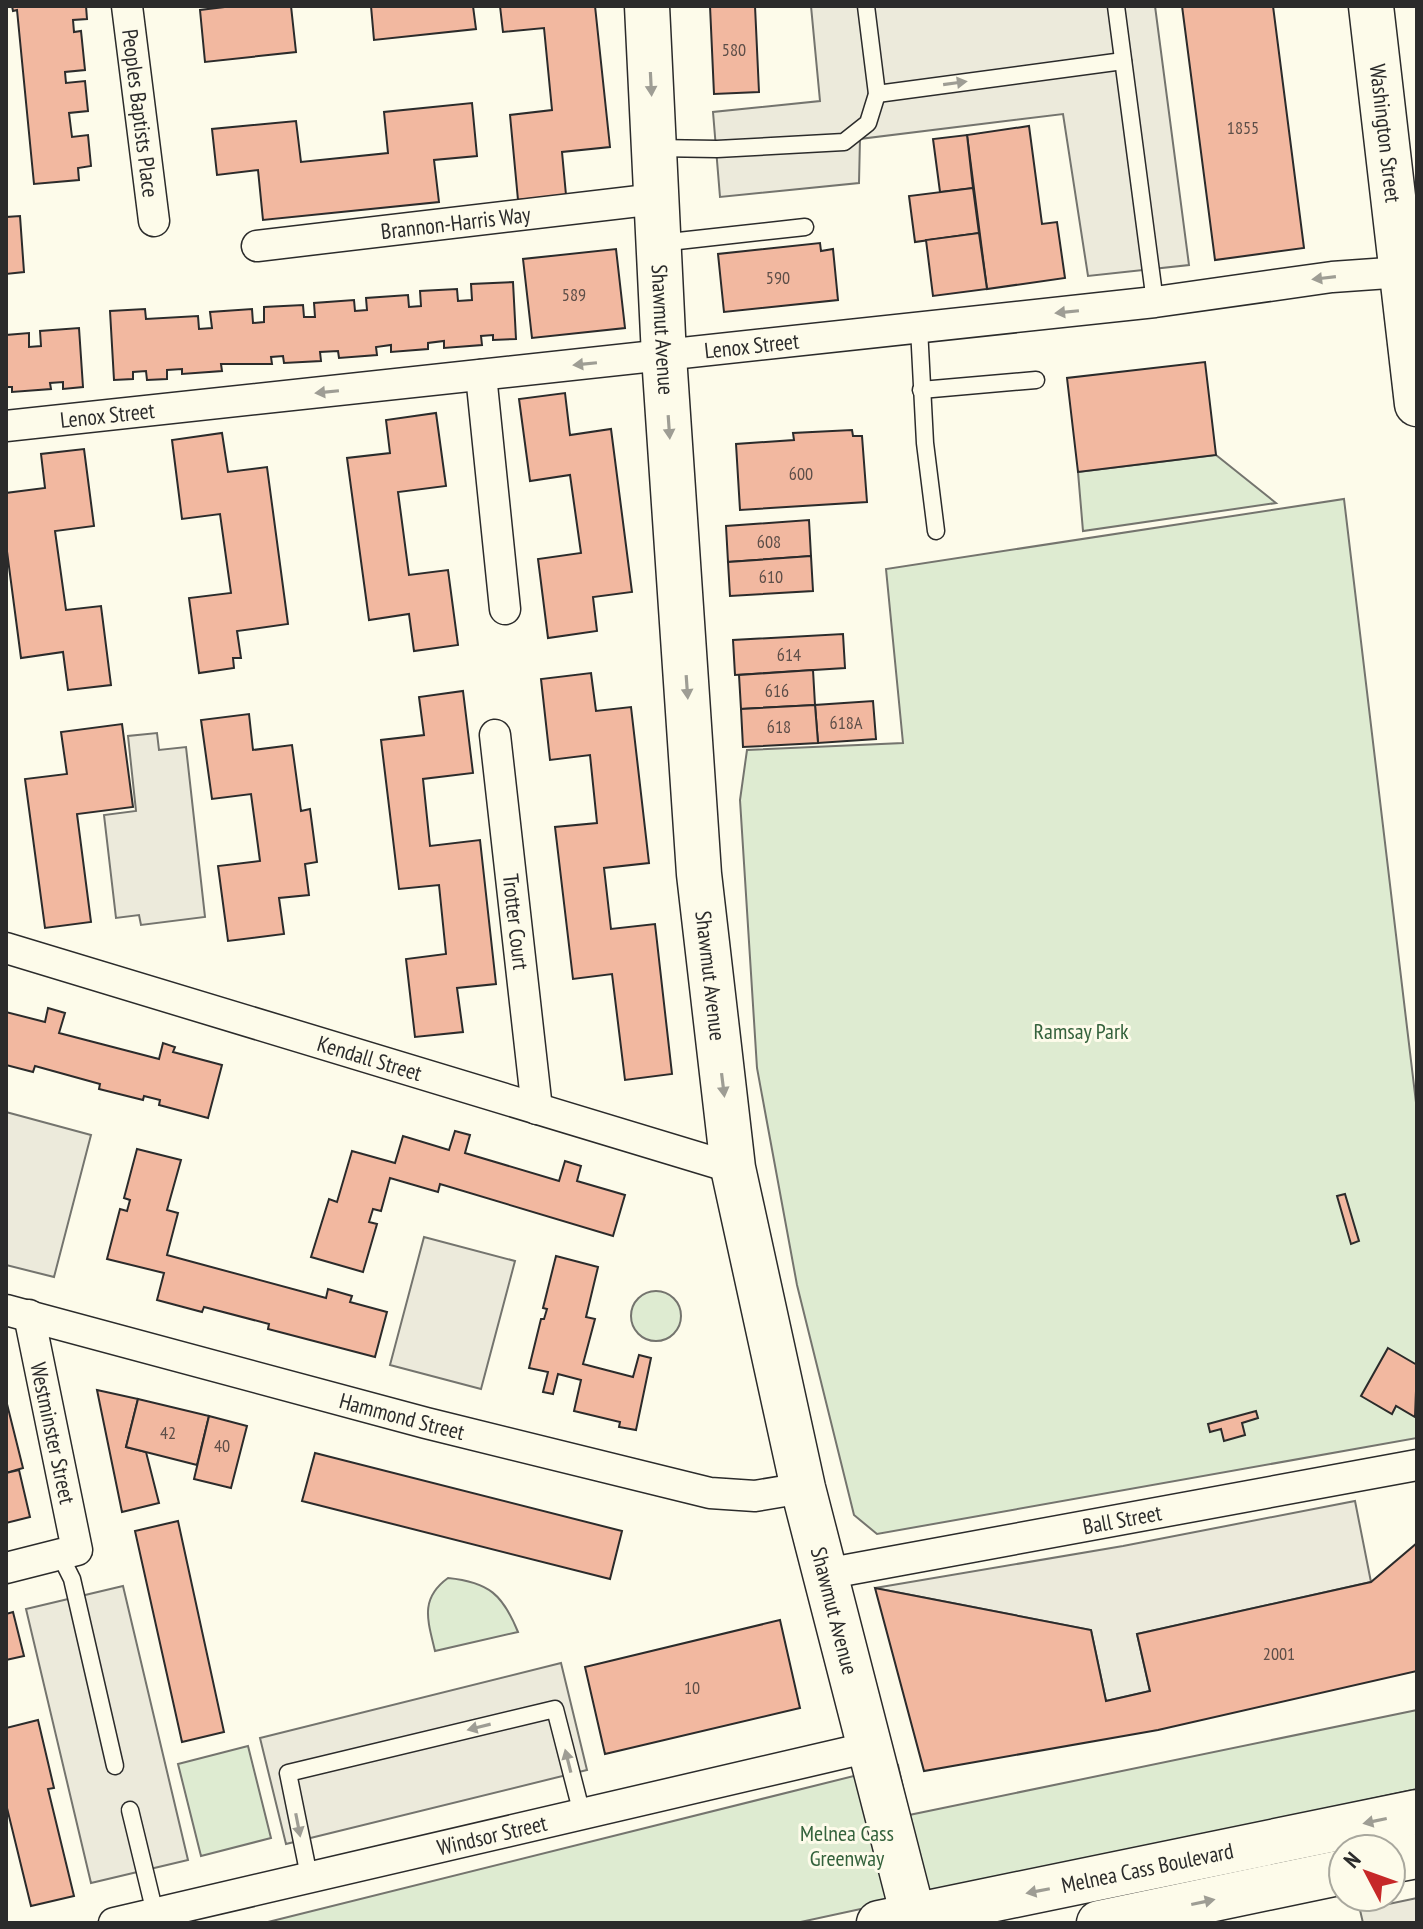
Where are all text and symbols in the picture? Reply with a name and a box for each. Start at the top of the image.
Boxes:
street label: Peoples Baptists Place [116,27,165,199]
house number: 580 [722,38,746,61]
street label: Washington Street [1364,62,1408,204]
one-way arrow [644,72,657,97]
one-way arrow [942,77,967,90]
house number: 1855 [1227,116,1259,139]
street label: Brannon-Harris Way [379,200,533,245]
street label: Shawmut Avenue [646,264,681,396]
house number: 590 [766,266,790,289]
one-way arrow [1311,272,1336,285]
house number: 589 [562,283,586,306]
one-way arrow [1054,305,1079,318]
street label: Lenox Street [703,327,800,365]
one-way arrow [573,358,598,371]
one-way arrow [314,385,339,398]
street label: Lenox Street [59,396,156,434]
one-way arrow [663,415,676,440]
house number: 600 [789,462,813,485]
house number: 608 [757,530,781,553]
house number: 610 [759,565,783,588]
house number: 614 [777,643,801,666]
one-way arrow [681,675,694,700]
house number: 616 [765,679,789,702]
house number: 618A [830,711,863,734]
house number: 618 [767,715,791,738]
street label: Trotter Court [497,872,535,971]
street label: Shawmut Avenue [689,909,732,1042]
park label: Ramsay Park [1034,1017,1129,1045]
street label: Kendall Street [314,1029,425,1087]
one-way arrow [717,1073,730,1098]
street label: Westminster Street [24,1360,82,1506]
street label: Hammond Street [336,1386,467,1446]
house number: 42 [160,1421,176,1444]
house number: 40 [214,1434,230,1457]
street label: Ball Street [1080,1498,1164,1540]
street label: Shawmut Avenue [805,1544,864,1678]
house number: 2001 [1263,1642,1295,1665]
house number: 10 [684,1676,700,1699]
one-way arrow [466,1721,491,1734]
one-way arrow [562,1749,574,1774]
street label: Windsor Street [434,1809,550,1861]
one-way arrow [293,1812,305,1837]
one-way arrow [1363,1815,1388,1828]
park label: Melnea Cass Greenway [800,1819,894,1872]
north arrow [1327,1833,1407,1913]
street label: Melnea Cass Boulevard [1059,1836,1236,1899]
text: N [1337,1846,1366,1874]
one-way arrow [1025,1885,1050,1898]
one-way arrow [1191,1895,1216,1908]

